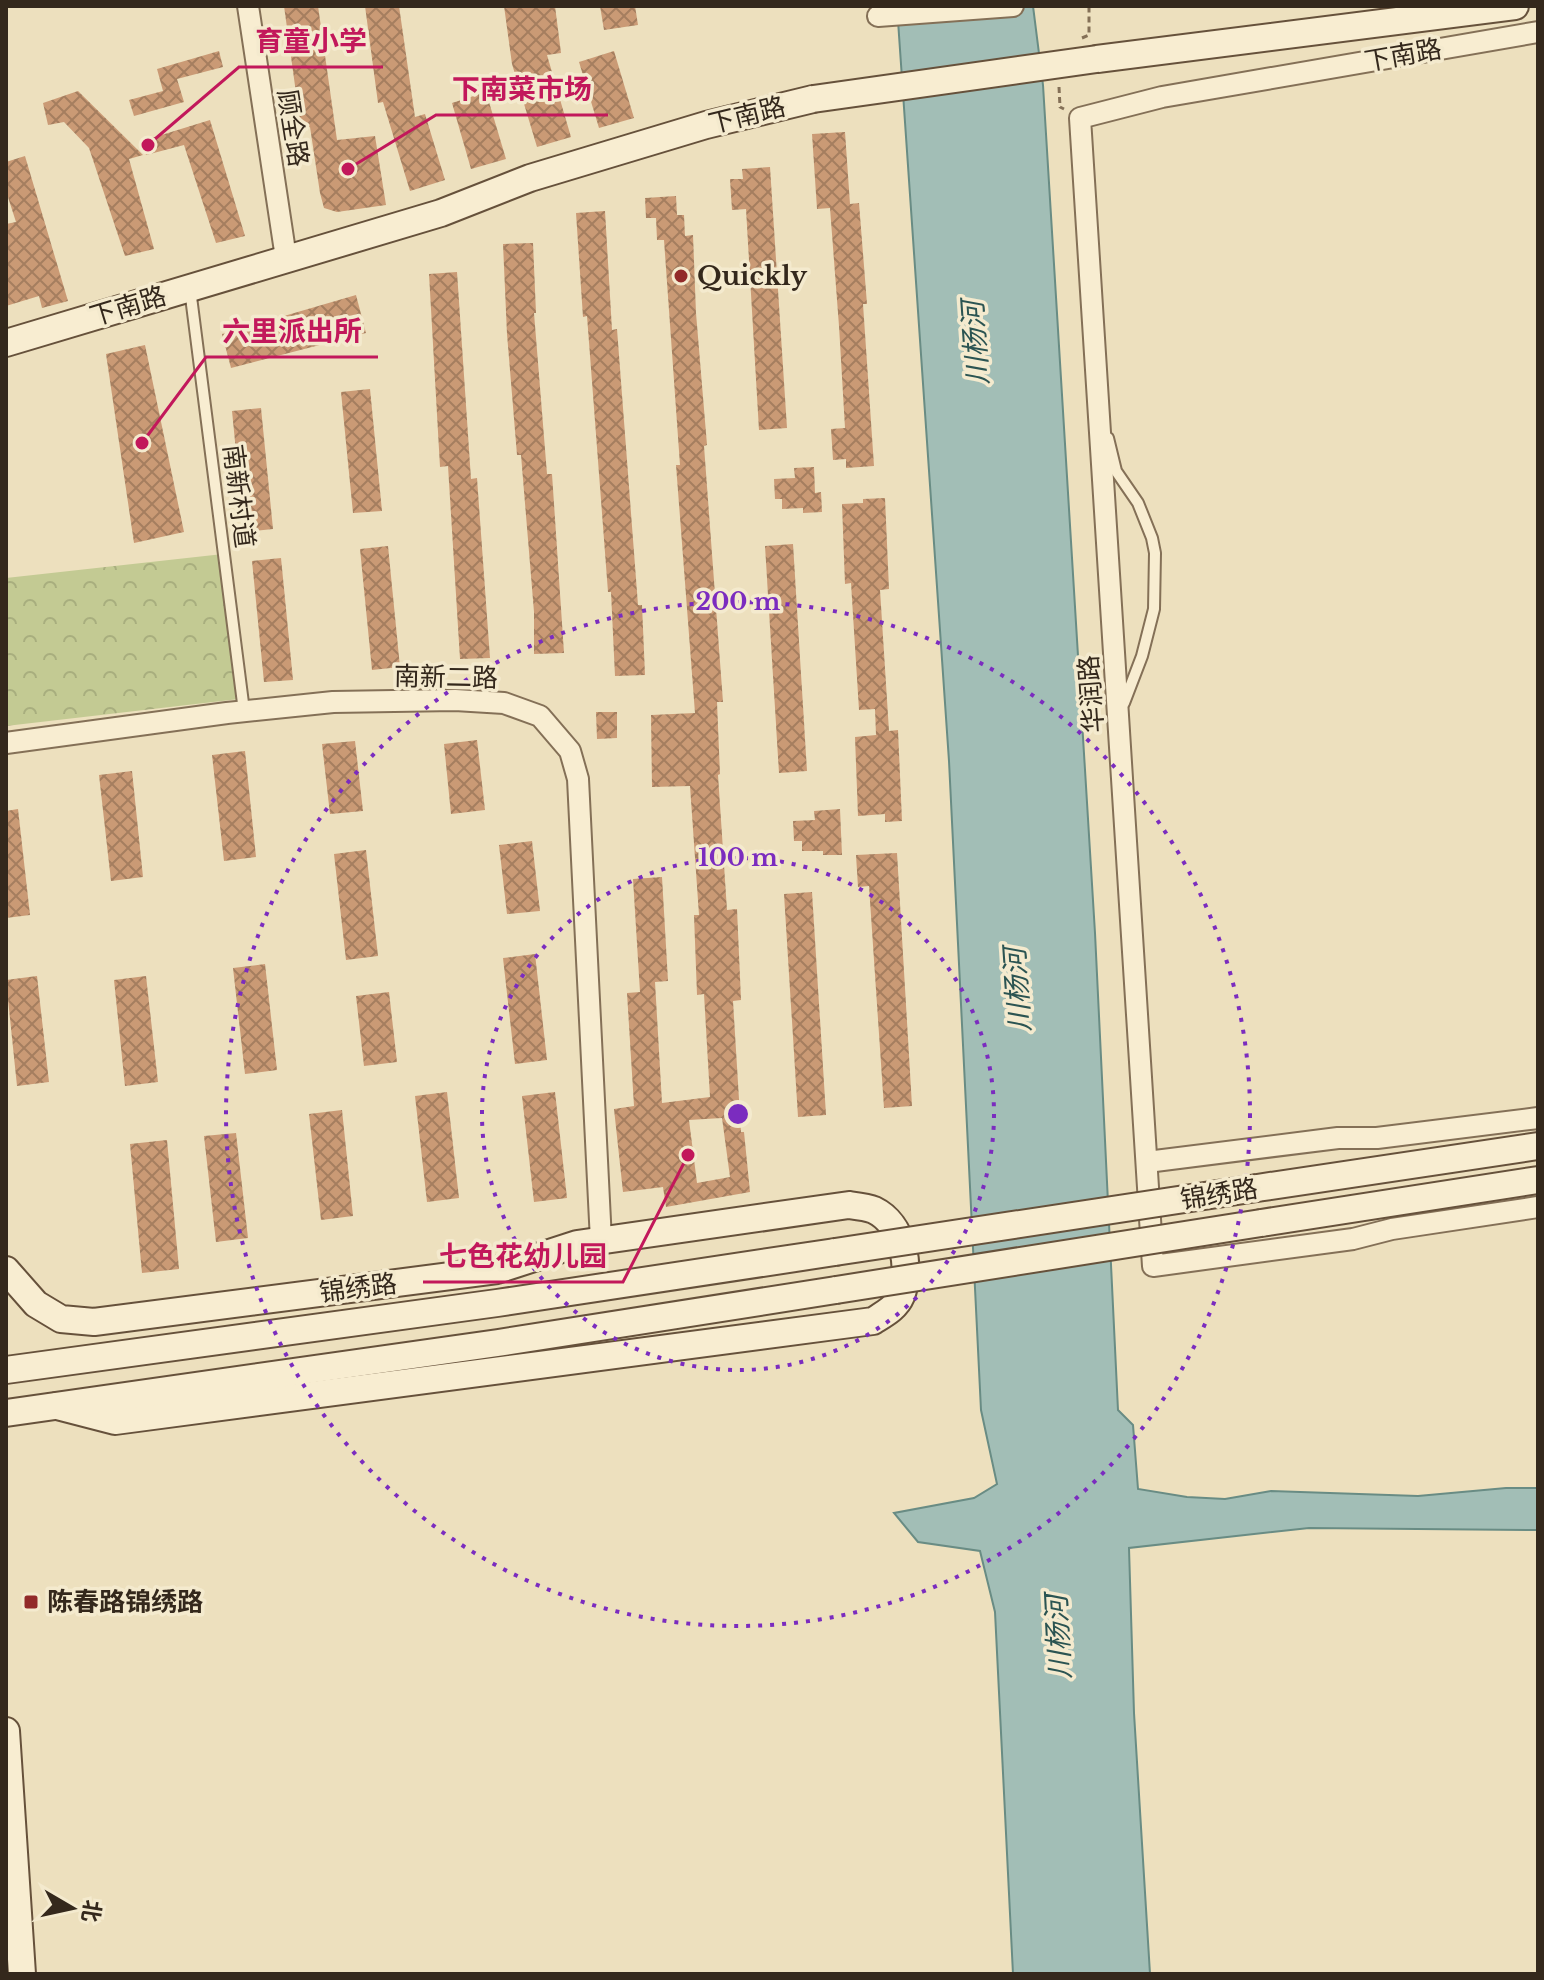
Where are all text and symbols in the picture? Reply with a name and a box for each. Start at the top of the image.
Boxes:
callout: 育童小学 [239,15,383,67]
text: 育童小学 [255,24,367,59]
street label: 下南路 [1362,32,1444,78]
callout: 下南菜市场 [436,63,608,115]
text: 下南菜市场 [452,72,592,107]
street label: 顾全路 [271,87,315,169]
street label: 下南路 [705,90,789,140]
place label: Quickly [697,260,807,292]
marker: Quickly [672,267,690,285]
street label: 下南路 [86,279,170,333]
water label: 川杨河 [955,295,996,386]
callout: 六里派出所 [206,305,378,357]
text: 六里派出所 [222,314,362,349]
street label: 南新村道 [217,442,261,550]
text: 200 m [696,587,781,616]
street label: 华润路 [1072,654,1110,734]
street label: 南新二路 [394,660,498,694]
text: 100 m [698,843,778,872]
water label: 川杨河 [997,942,1038,1033]
centre of rings [724,1100,752,1128]
street label: 锦绣路 [1178,1172,1260,1216]
callout: 七色花幼儿园 [423,1230,623,1282]
text: 七色花幼儿园 [439,1239,607,1274]
street label: 锦绣路 [317,1267,399,1309]
place label: 陈春路锦绣路 [47,1586,203,1618]
water label: 川杨河 [1039,1589,1078,1680]
marker: 陈春路锦绣路 [22,1593,40,1611]
north arrow [32,1868,112,1948]
text: 北 [76,1898,106,1924]

